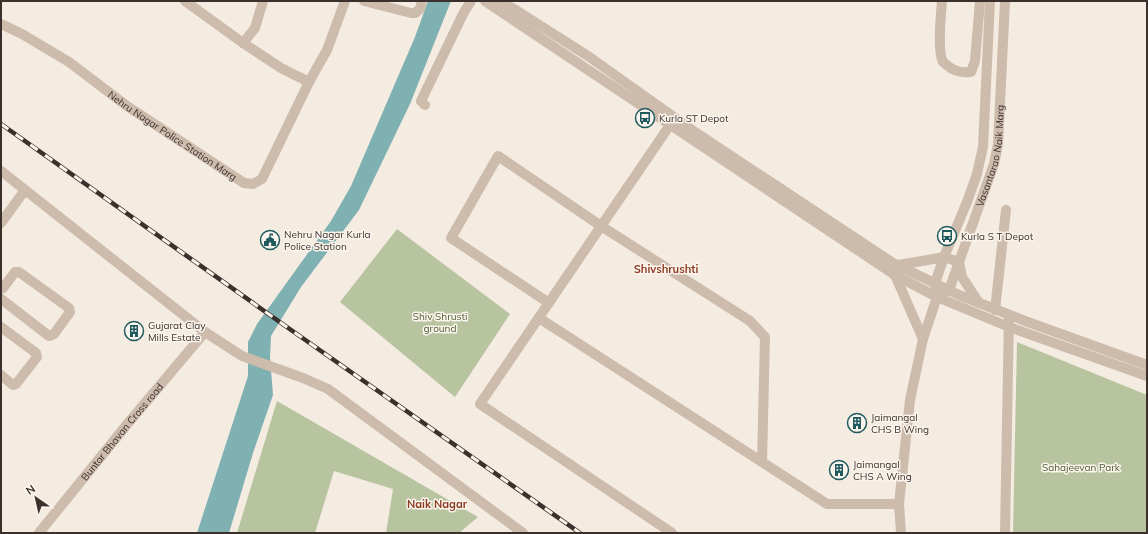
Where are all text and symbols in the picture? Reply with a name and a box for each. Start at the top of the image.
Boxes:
street label: Nehru Nagar Police Station Marg [106,88,240,183]
street label: Vasantarao Naik Marg [973,104,1006,208]
bus stop icon: Kurla ST Depot [634,107,656,129]
place label: Kurla ST Depot [659,112,729,125]
bus stop icon: Kurla S T Depot [936,225,958,247]
place label: Nehru Nagar Kurla Police Station [284,228,371,253]
public building icon: Nehru Nagar Kurla Police Station [259,229,281,251]
place label: Kurla S T Depot [961,230,1034,243]
district label: Shivshrushti [634,262,698,276]
park label: Shiv Shrusti ground [413,310,467,335]
place label: Gujarat Clay Mills Estate [148,319,206,344]
building icon: Gujarat Clay Mills Estate [123,320,145,342]
street label: Buntar Bhavan Cross road [78,380,166,483]
place label: Jaimangal CHS B Wing [871,411,929,436]
building icon: Jaimangal CHS B Wing [846,412,868,434]
place label: Jaimangal CHS A Wing [853,458,912,483]
building icon: Jaimangal CHS A Wing [828,459,850,481]
park label: Sahajeevan Park [1042,461,1121,474]
north arrow [16,478,56,518]
text: N [23,482,38,498]
district label: Naik Nagar [407,497,468,511]

